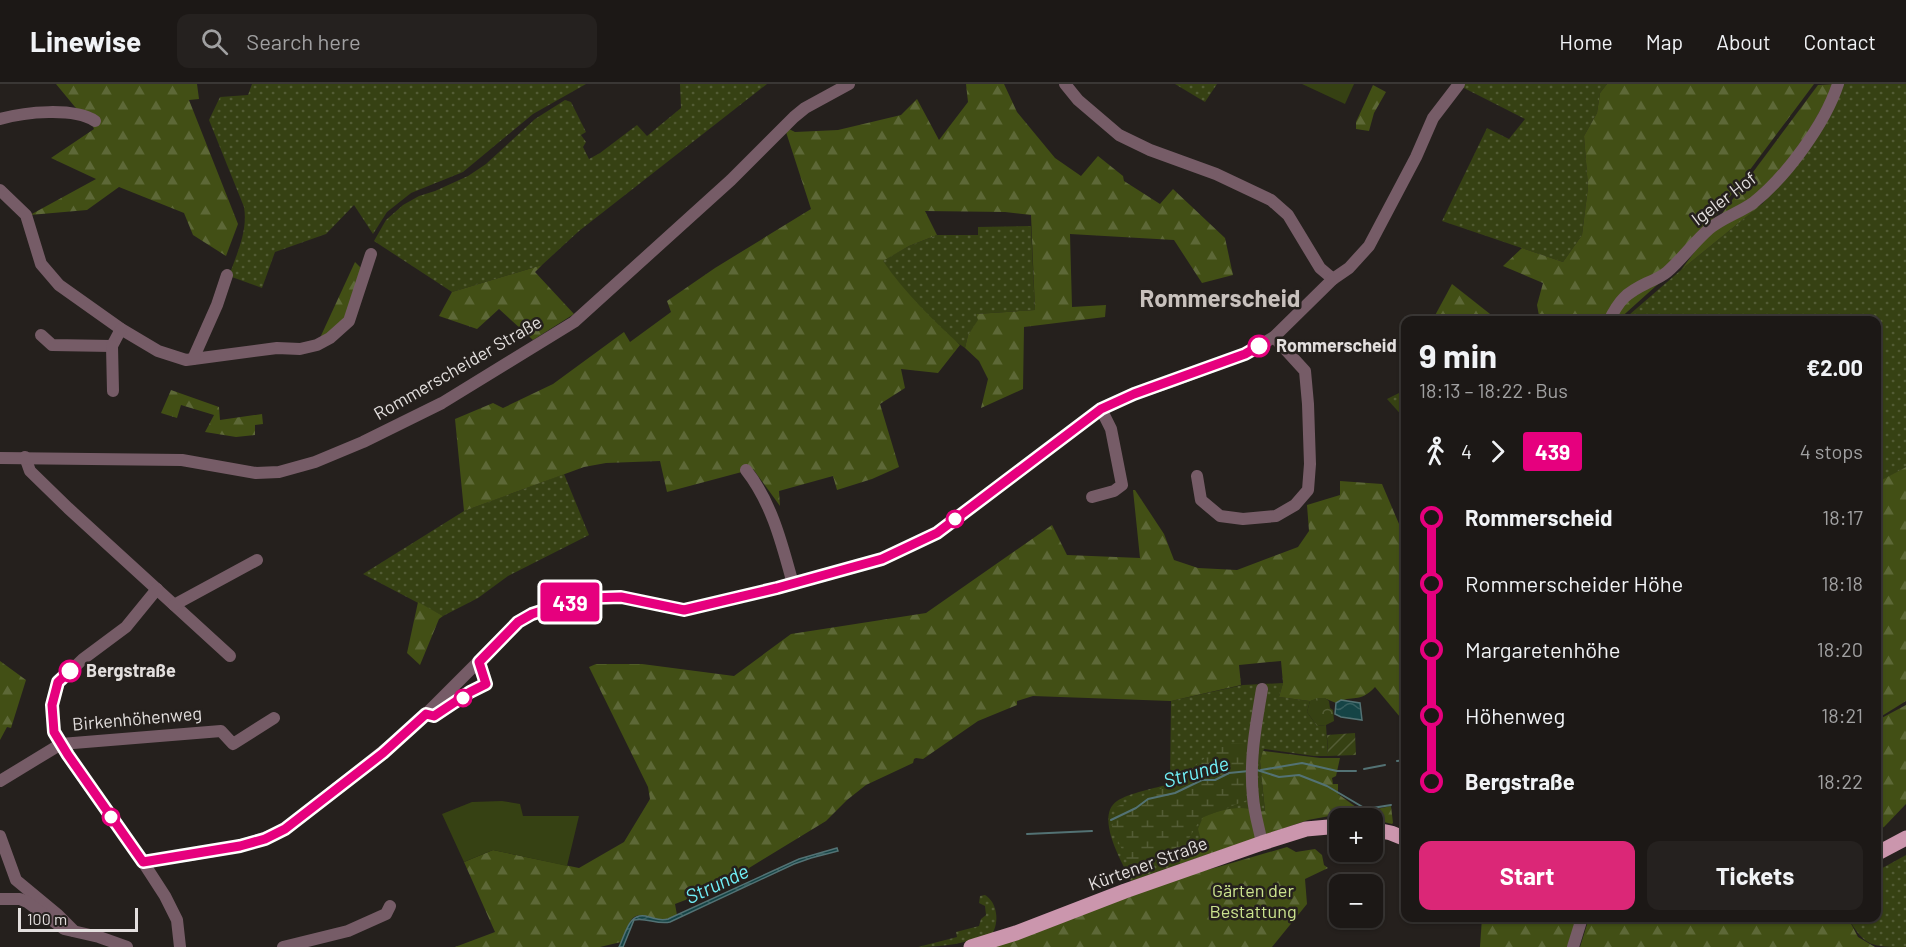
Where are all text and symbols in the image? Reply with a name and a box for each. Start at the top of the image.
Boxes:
search box [177,14,597,68]
text: Linewise [30,24,141,58]
icon: search [198,25,231,58]
text: Search here [246,28,361,54]
text: Home [1559,29,1613,54]
text: Map [1646,29,1683,54]
text: About [1716,29,1771,54]
text: Contact [1804,29,1876,54]
street label: Igeler Hof [1687,167,1760,230]
district label: Rommerscheid [1140,283,1300,312]
street label: Rommerscheider Straße [370,310,545,424]
place label: Rommerscheid [1276,334,1397,356]
marker: Rommerscheid [1248,335,1270,357]
text: 9 min [1419,335,1497,375]
text: €2.00 [1806,354,1863,380]
text: 18:13 – 18:22 · Bus [1419,378,1568,402]
icon: walk [1419,435,1452,468]
icon: forward [1481,435,1514,468]
text: 4 [1461,439,1472,463]
text: 439 [1535,439,1570,464]
text: 4 stops [1800,439,1863,463]
text: Rommerscheid [1465,504,1612,530]
text: 18:17 [1822,505,1863,529]
unlabelled marker [946,510,964,528]
text: Rommerscheider Höhe [1465,570,1683,596]
text: 18:18 [1821,571,1863,595]
line badge: 439 [536,582,604,622]
text: 439 [552,590,588,615]
text: Margaretenhöhe [1465,636,1620,662]
text: 18:20 [1817,637,1863,661]
place label: Bergstraße [86,659,176,681]
marker: Bergstraße [59,660,81,682]
unlabelled marker [454,689,472,707]
street label: Birkenhöhenweg [71,701,203,735]
text: Höhenweg [1465,702,1565,728]
text: 18:21 [1821,703,1863,727]
water label: Strunde [1160,750,1231,792]
text: Bergstraße [1465,768,1575,794]
text: 18:22 [1817,769,1863,793]
unlabelled marker [102,808,120,826]
map controls [1329,808,1383,928]
button: + [1329,808,1383,862]
street label: Kürtener Straße [1085,831,1210,895]
button: Start [1419,841,1635,910]
button: Tickets [1647,841,1863,910]
water label: Strunde [681,858,752,908]
button: − [1329,874,1383,928]
park label: Gärten der Bestattung [1209,879,1297,922]
scale bar [18,905,138,932]
text: 100 m [27,909,67,928]

